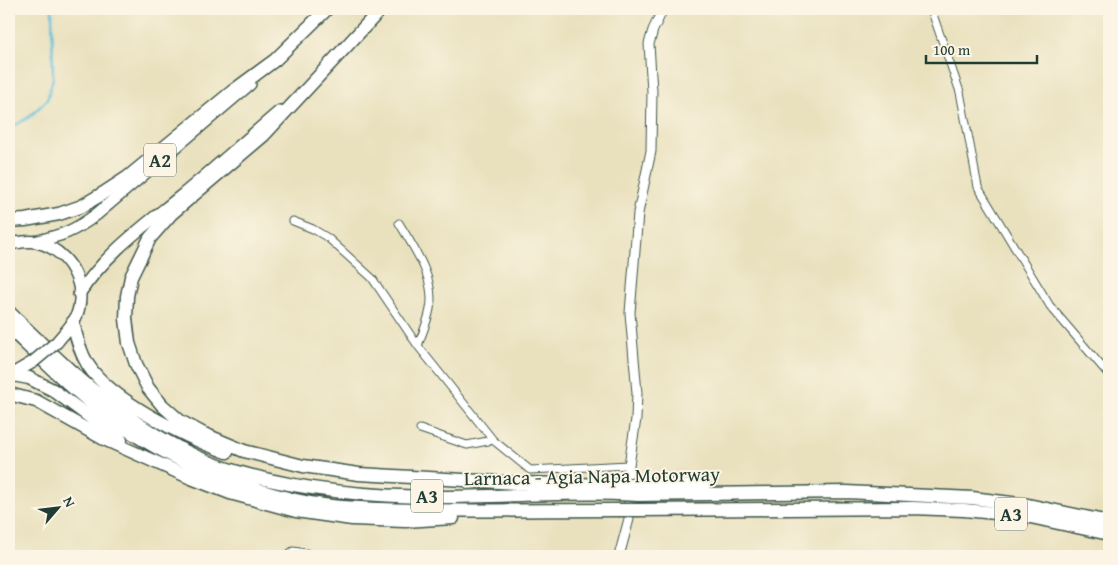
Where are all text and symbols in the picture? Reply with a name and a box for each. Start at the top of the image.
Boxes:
scale bar [926,32,1037,64]
text: 100 m [933,39,971,60]
road number: A2 [144,144,176,176]
street label: Larnaca - Agia Napa Motorway [464,459,720,492]
road number: A3 [411,480,443,512]
north arrow [32,482,82,532]
text: N [58,493,81,511]
road number: A3 [995,498,1027,530]

